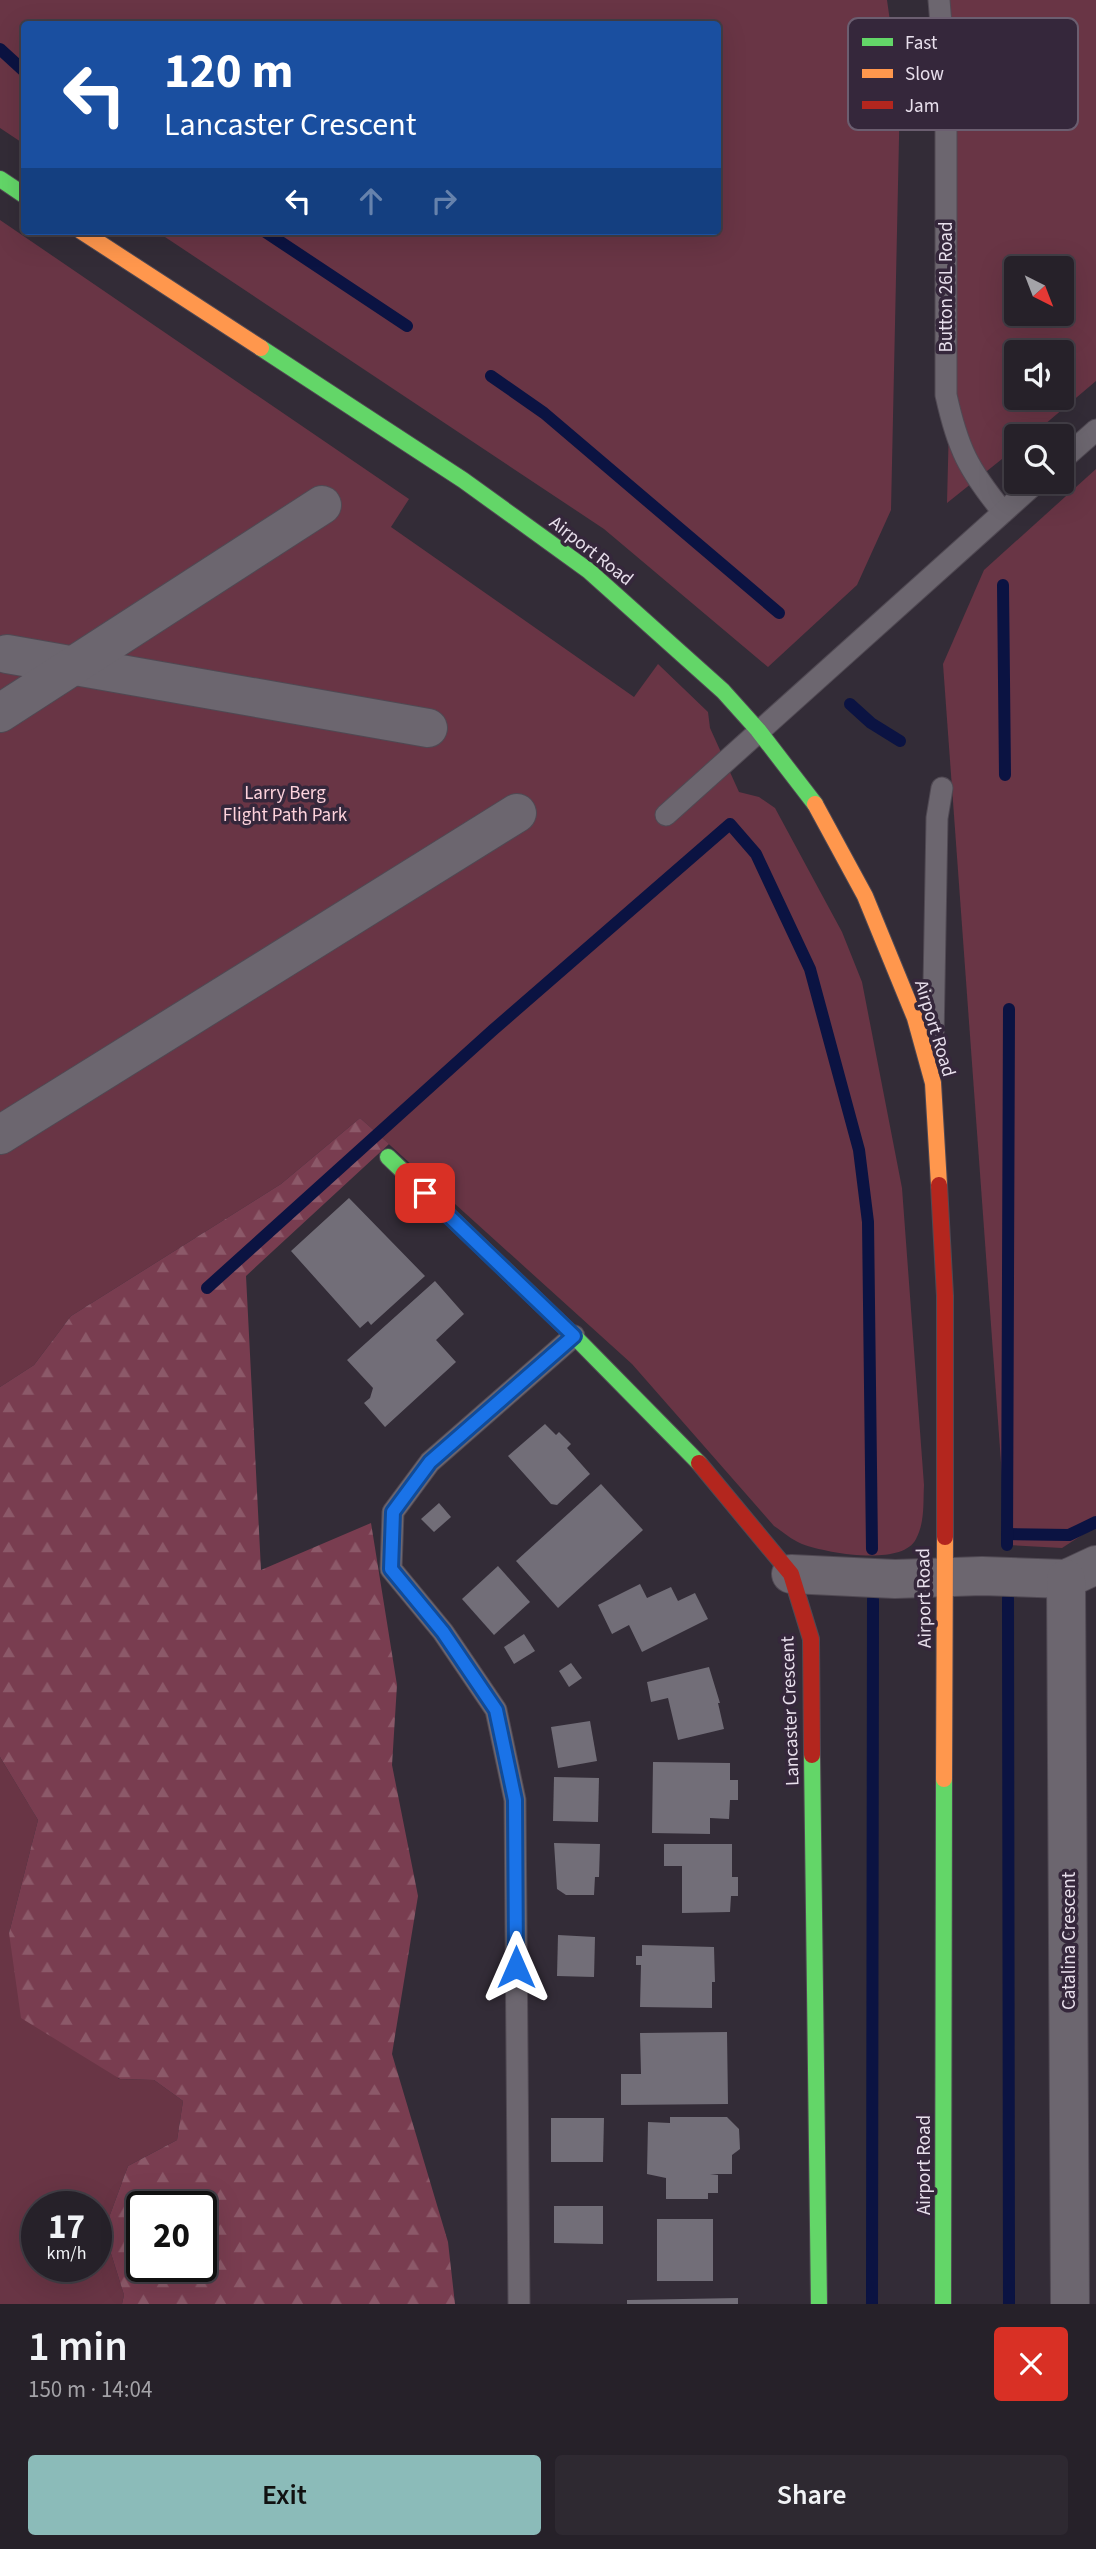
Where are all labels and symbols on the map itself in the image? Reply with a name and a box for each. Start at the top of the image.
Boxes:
legend [848,18,1078,130]
text: Fast [905,30,938,57]
text: Slow [905,61,944,88]
text: Jam [905,93,939,120]
street label: Button 26L Road [933,222,960,352]
north arrow [1004,256,1074,326]
street label: Airport Road [543,510,639,593]
park label: Larry Berg Flight Path Park [223,780,348,829]
street label: Airport Road [907,977,962,1080]
pin [395,1163,455,1223]
street label: Airport Road [910,1548,939,1648]
street label: Lancaster Crescent [774,1635,807,1786]
street label: Catalina Crescent [1056,1871,1083,2010]
position arrow [479,1930,553,2004]
street label: Airport Road [911,2115,938,2215]
speed limit sign: 20 [126,2191,217,2282]

